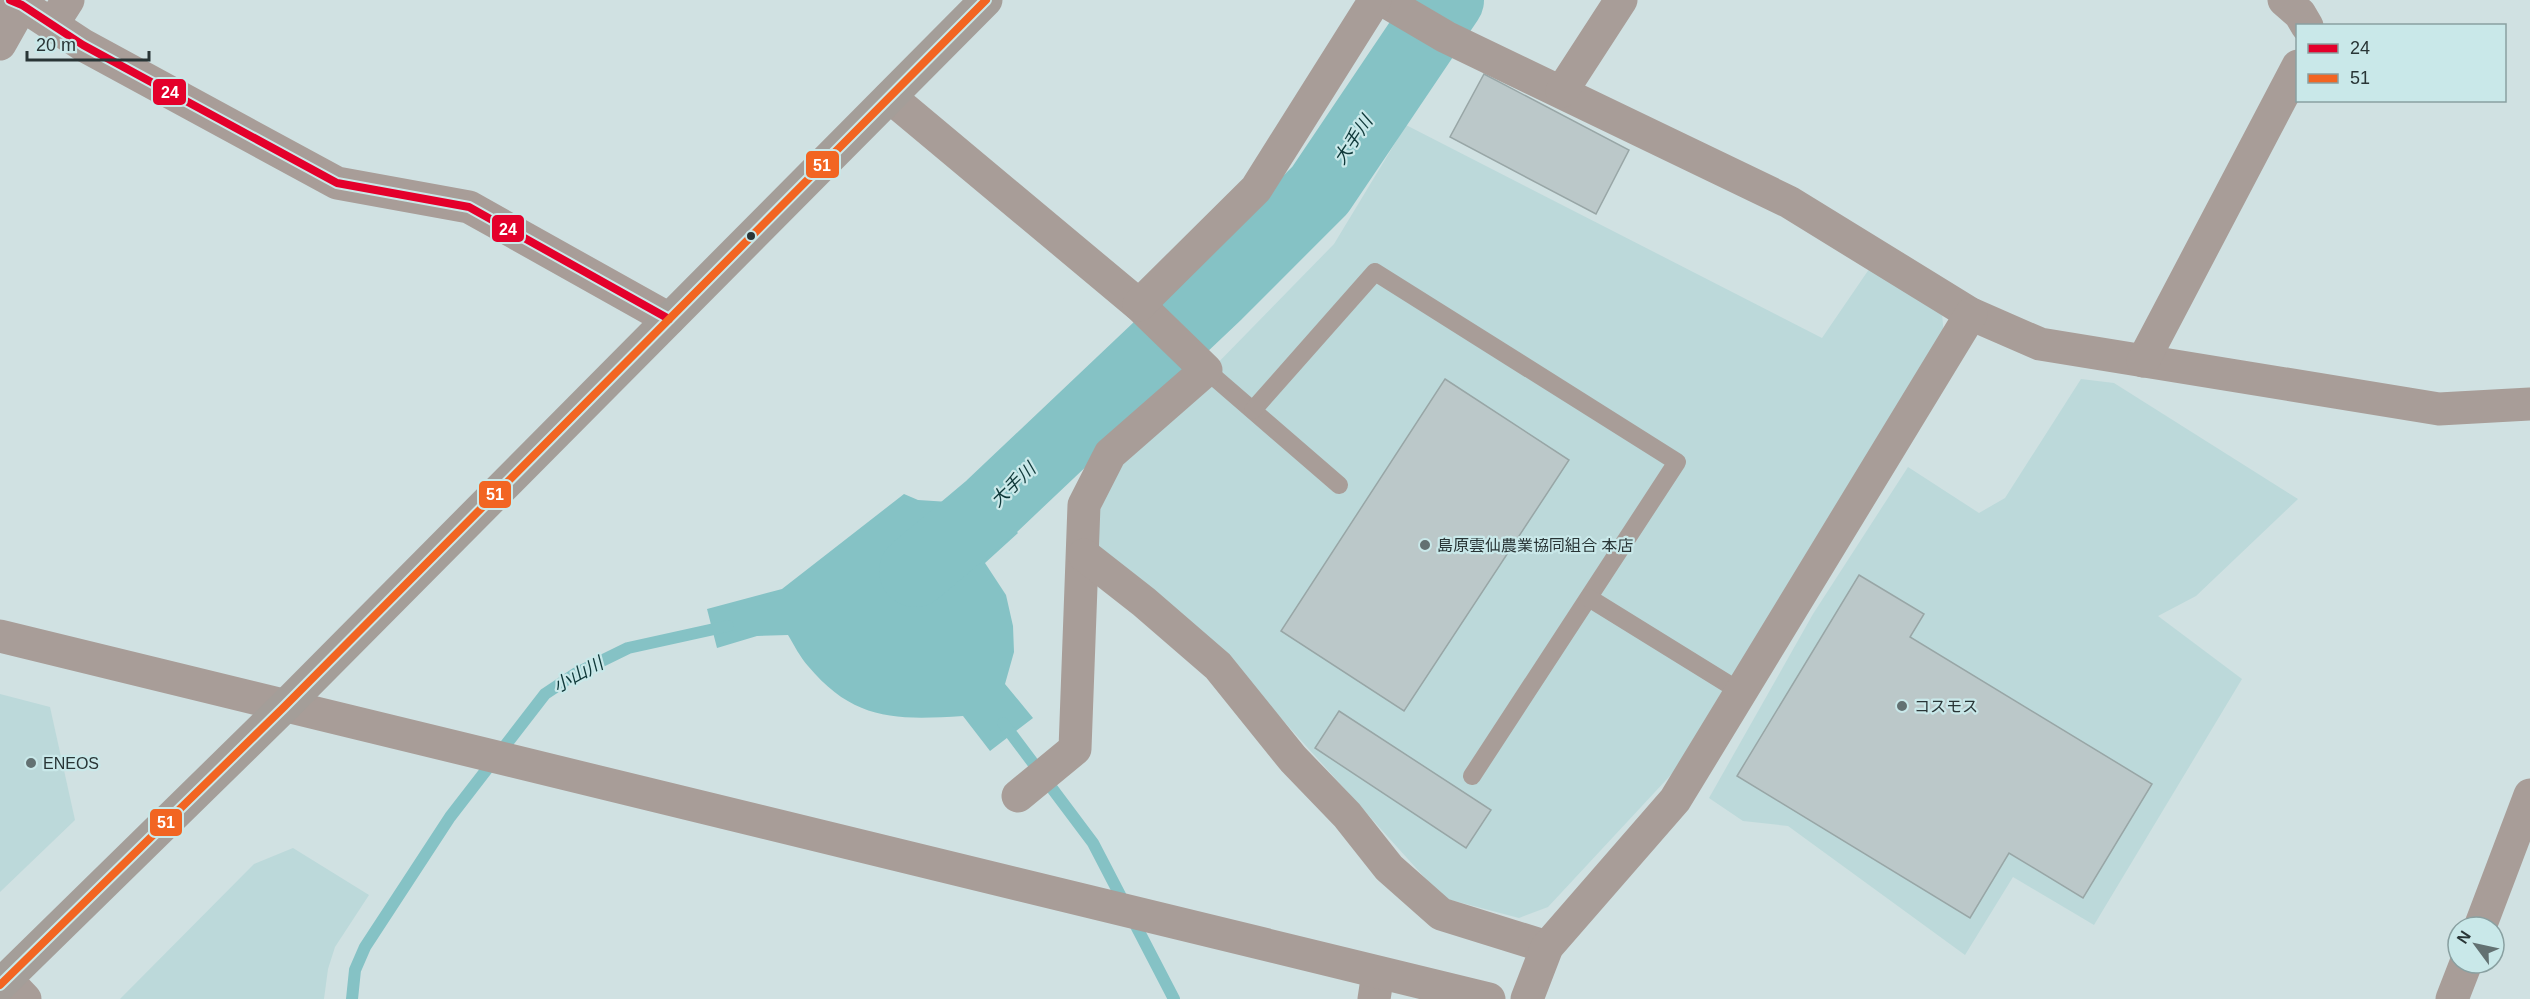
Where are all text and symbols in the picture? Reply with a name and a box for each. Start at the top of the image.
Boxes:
scale bar [27,24,148,62]
legend [2296,24,2506,102]
text: 20 m [36,35,76,55]
text: 24 [2350,38,2370,58]
text: 51 [2350,68,2370,88]
line badge: 24 [152,78,187,106]
text: 24 [161,84,179,101]
water label: 大手川 [1330,110,1378,168]
line badge: 51 [805,150,840,179]
text: 51 [813,157,831,174]
line badge: 24 [491,214,525,243]
text: 24 [499,221,517,238]
unlabelled marker [745,230,757,242]
water label: 大手川 [987,458,1041,511]
line badge: 51 [478,480,512,509]
text: 51 [486,486,504,503]
place label: 島原雲仙農業協同組合 本店 [1437,537,1633,554]
marker: 島原雲仙農業協同組合 本店 [1418,538,1432,552]
water label: 小山川 [550,652,608,697]
place label: コスモス [1914,698,1978,715]
marker: コスモス [1895,699,1909,713]
place label: ENEOS [43,755,99,772]
marker: ENEOS [24,756,38,770]
line badge: 51 [149,808,183,837]
text: 51 [157,814,175,831]
north arrow [2446,915,2506,975]
text: N [2454,928,2474,947]

